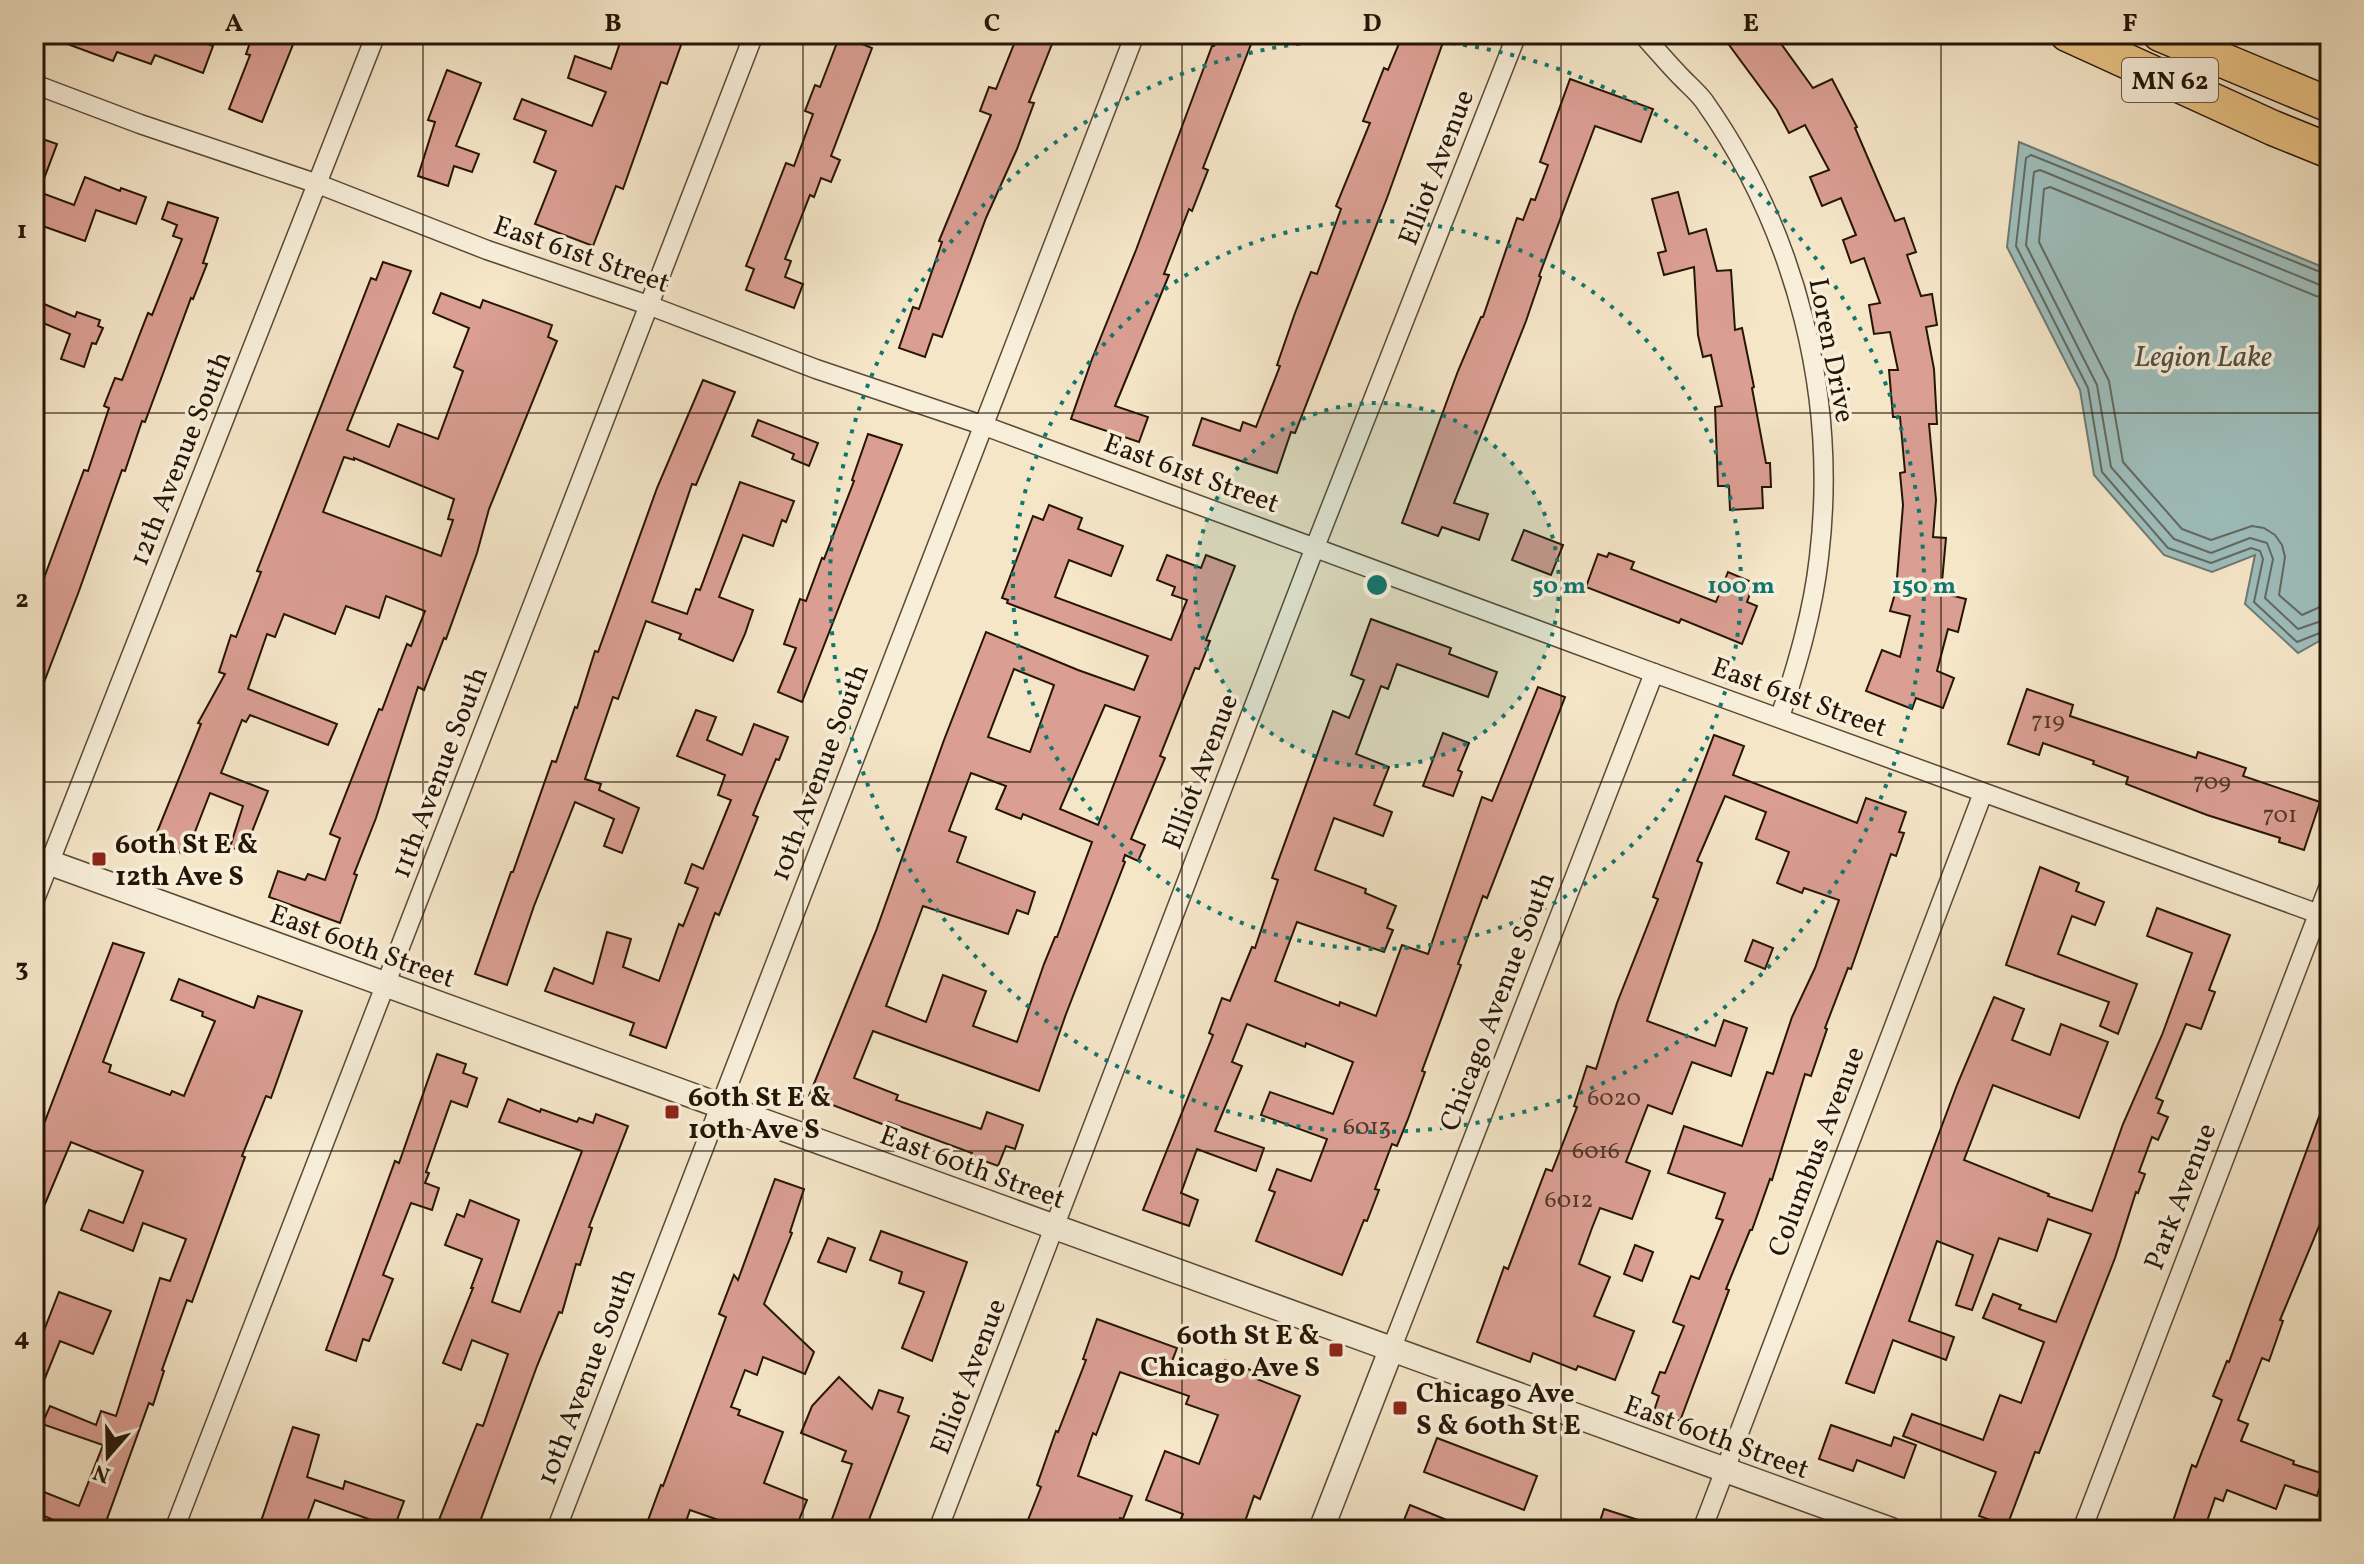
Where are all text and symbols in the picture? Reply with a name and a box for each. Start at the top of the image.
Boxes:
text: A [225,6,244,42]
text: B [604,6,622,42]
text: C [984,6,1000,42]
text: D [1362,6,1382,42]
text: E [1743,6,1759,42]
text: F [2122,6,2138,42]
road number: MN 62 [2122,58,2218,102]
street label: Elliot Avenue [1390,84,1485,251]
street label: East 61st Street [488,207,675,304]
text: 1 [17,213,27,249]
street label: Loren Drive [1797,275,1864,426]
water label: Legion Lake [2134,337,2272,379]
street label: 12th Avenue South [121,346,242,572]
street label: East 61st Street [1098,425,1284,524]
text: 50 m [1532,570,1586,604]
text: 100 m [1707,570,1775,604]
text: 150 m [1892,570,1956,604]
centre of rings [1363,571,1391,599]
text: 2 [15,582,29,618]
street label: East 61st Street [1706,649,1892,748]
street label: 10th Avenue South [761,659,880,887]
street label: 11th Avenue South [382,661,499,884]
street label: Elliot Avenue [1154,688,1249,855]
house number: 719 [2031,705,2065,739]
house number: 709 [2193,766,2231,800]
house number: 701 [2263,799,2297,833]
place label: 60th St E & 12th Ave S [115,826,259,897]
marker: 60th St E & 12th Ave S [90,850,108,868]
street label: Chicago Avenue South [1431,867,1566,1137]
street label: East 60th Street [264,896,460,999]
text: 3 [15,951,29,987]
street label: Columbus Avenue [1759,1041,1875,1263]
place label: 60th St E & 10th Ave S [688,1079,832,1150]
house number: 6020 [1587,1082,1641,1116]
marker: 60th St E & 10th Ave S [663,1103,681,1121]
house number: 6013 [1343,1111,1391,1145]
street label: East 60th Street [874,1117,1070,1220]
street label: Park Avenue [2135,1118,2227,1276]
house number: 6016 [1572,1135,1620,1169]
house number: 6012 [1545,1184,1593,1218]
street label: 10th Avenue South [528,1263,647,1491]
street label: Elliot Avenue [922,1293,1017,1460]
place label: 60th St E & Chicago Ave S [1140,1317,1320,1388]
text: 4 [14,1320,30,1356]
marker: 60th St E & Chicago Ave S [1327,1341,1345,1359]
place label: Chicago Ave S & 60th St E [1416,1375,1581,1446]
street label: East 60th Street [1618,1387,1814,1490]
marker: Chicago Ave S & 60th St E [1391,1399,1409,1417]
north arrow [68,1416,148,1496]
text: N [89,1455,115,1490]

